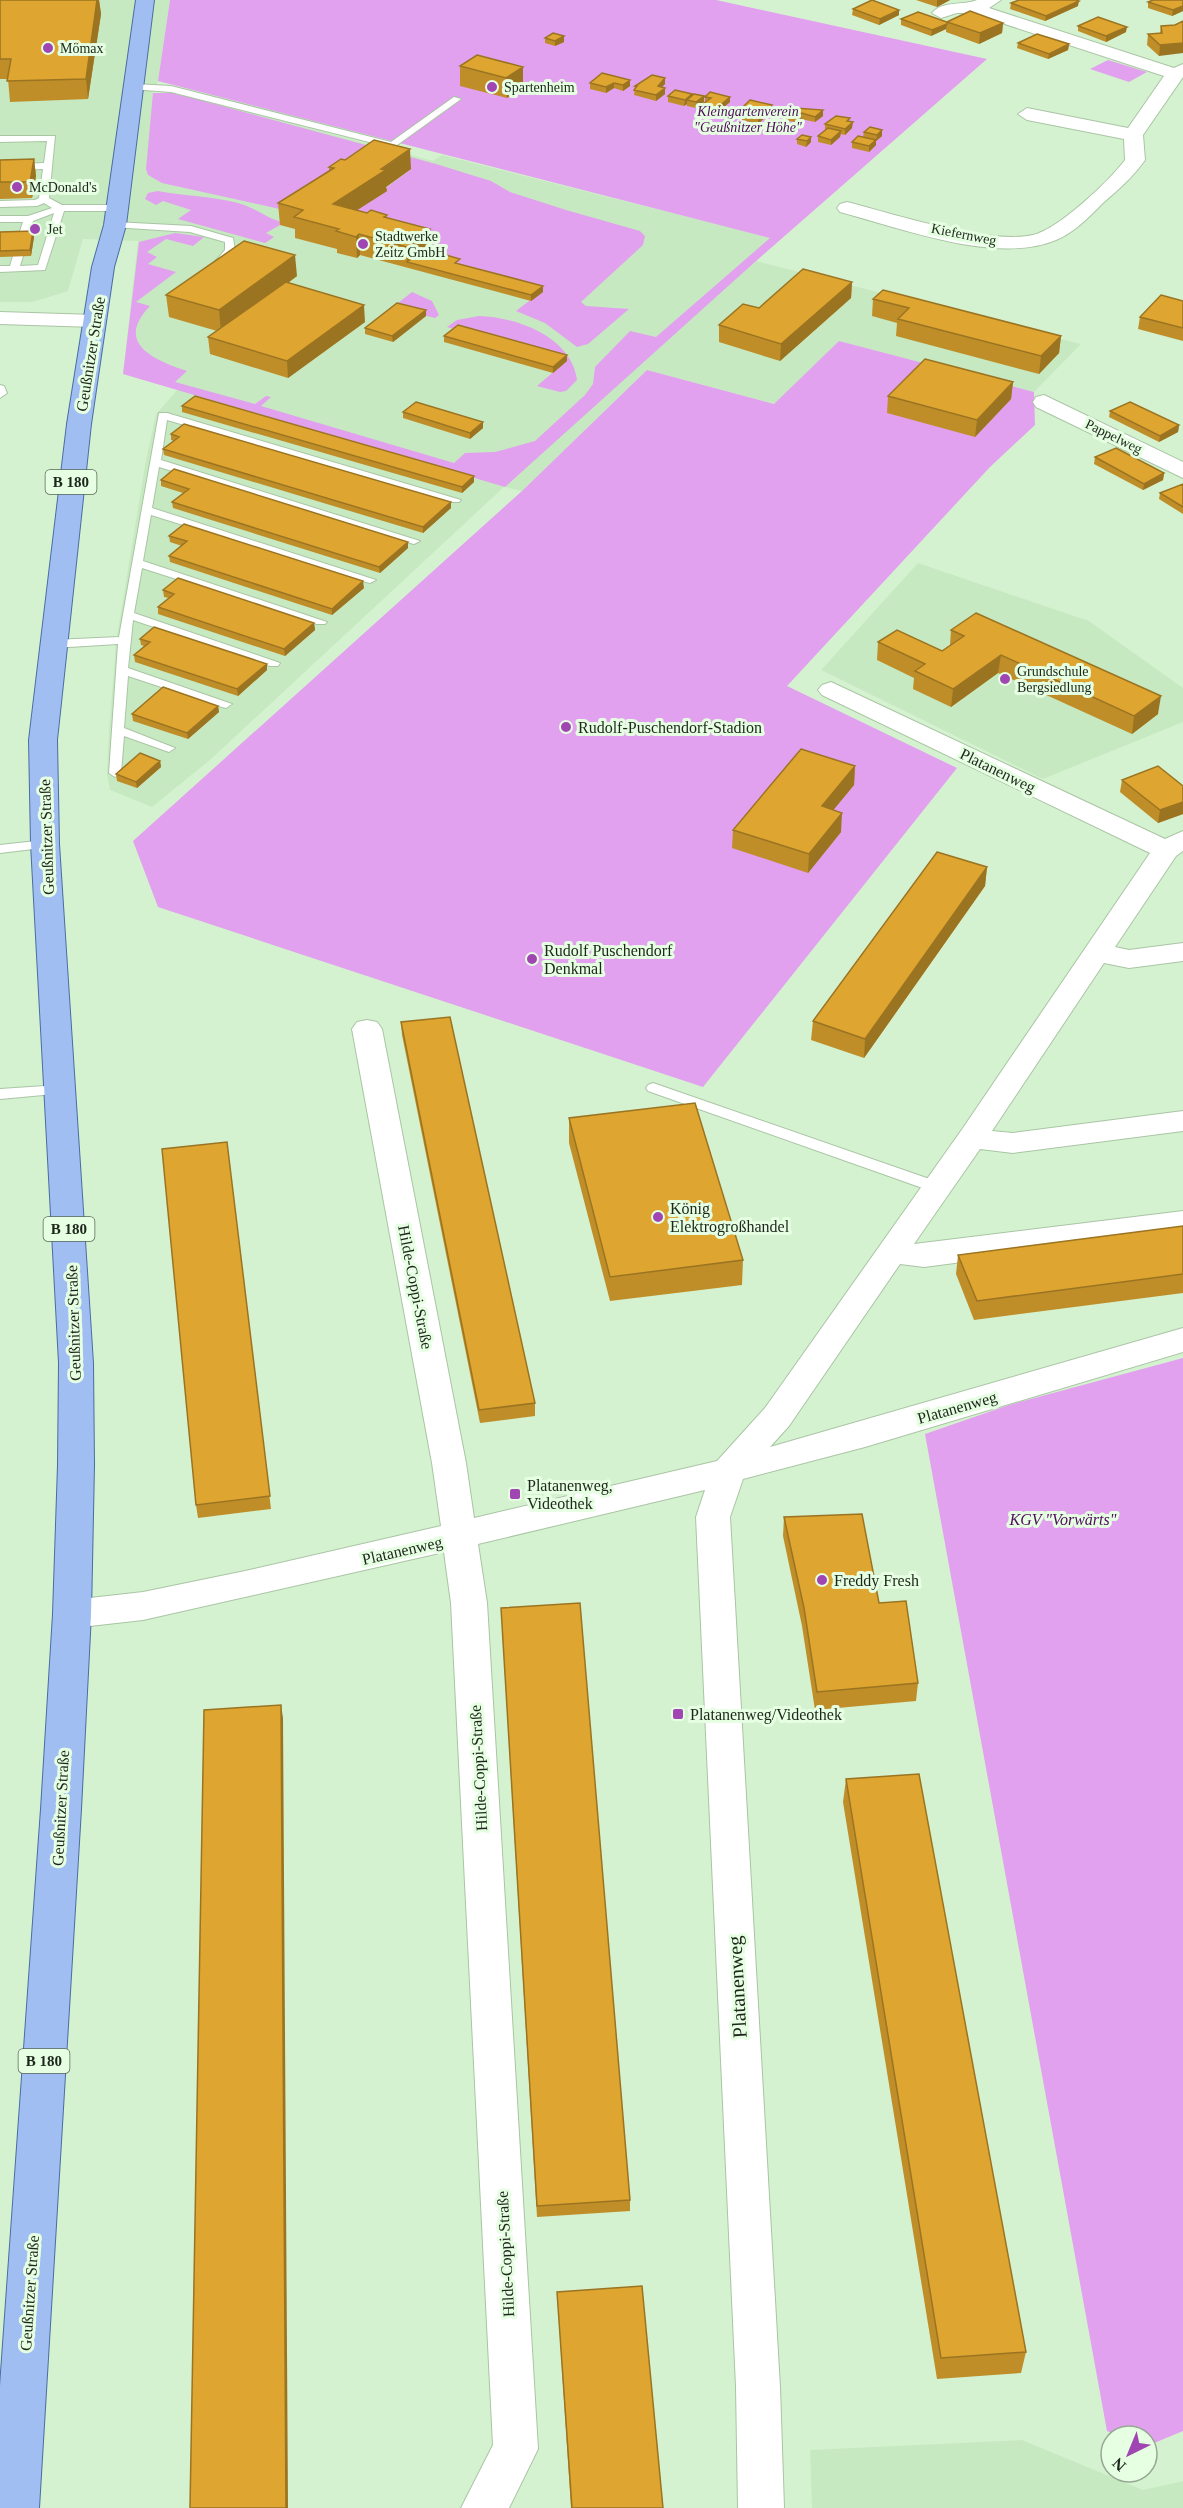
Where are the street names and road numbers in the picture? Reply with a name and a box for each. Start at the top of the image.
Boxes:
street label: Kiefernweg [930,221,998,248]
street label: Geußnitzer Straße [73,295,108,413]
street label: Pappelweg [1083,416,1145,457]
road number: B 180 [46,470,97,494]
street label: Platanenweg [957,745,1038,797]
street label: Geußnitzer Straße [36,779,57,895]
road number: B 180 [44,1217,94,1241]
street label: Hilde-Coppi-Straße [394,1224,436,1351]
street label: Geußnitzer Straße [63,1265,84,1381]
street label: Platanenweg [916,1388,999,1428]
street label: Platanenweg [360,1533,444,1569]
street label: Hilde-Coppi-Straße [467,1704,491,1831]
street label: Geußnitzer Straße [49,1750,72,1866]
street label: Platanenweg [723,1935,752,2039]
road number: B 180 [18,2049,70,2073]
street label: Hilde-Coppi-Straße [494,2190,518,2317]
street label: Geußnitzer Straße [17,2235,42,2351]

